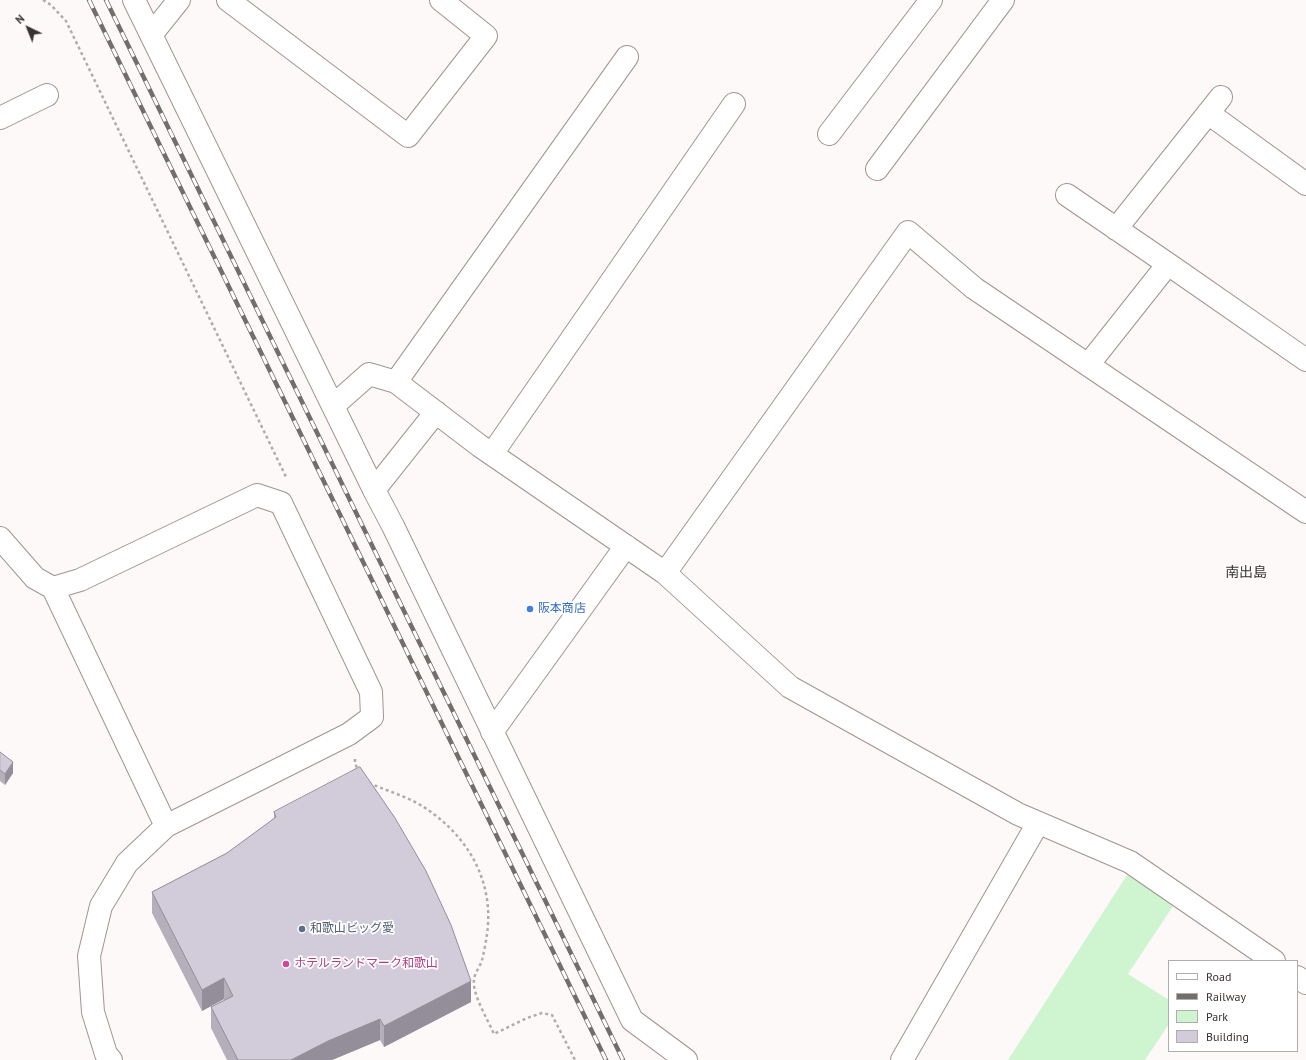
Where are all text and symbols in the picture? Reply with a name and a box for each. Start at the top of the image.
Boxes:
north arrow [8,8,48,48]
text: N [12,12,27,27]
district label: 南出島 [1225,565,1267,581]
place label: 阪本商店 [538,602,586,616]
marker: 阪本商店 [525,604,535,614]
place label: 和歌山ビッグ愛 [310,922,394,936]
marker: 和歌山ビッグ愛 [297,924,307,934]
place label: ホテルランドマーク和歌山 [294,957,438,971]
marker: ホテルランドマーク和歌山 [281,959,291,969]
legend [1168,960,1298,1052]
text: Road [1206,969,1231,984]
text: Railway [1206,989,1246,1004]
text: Park [1206,1009,1228,1024]
text: Building [1206,1029,1249,1044]

